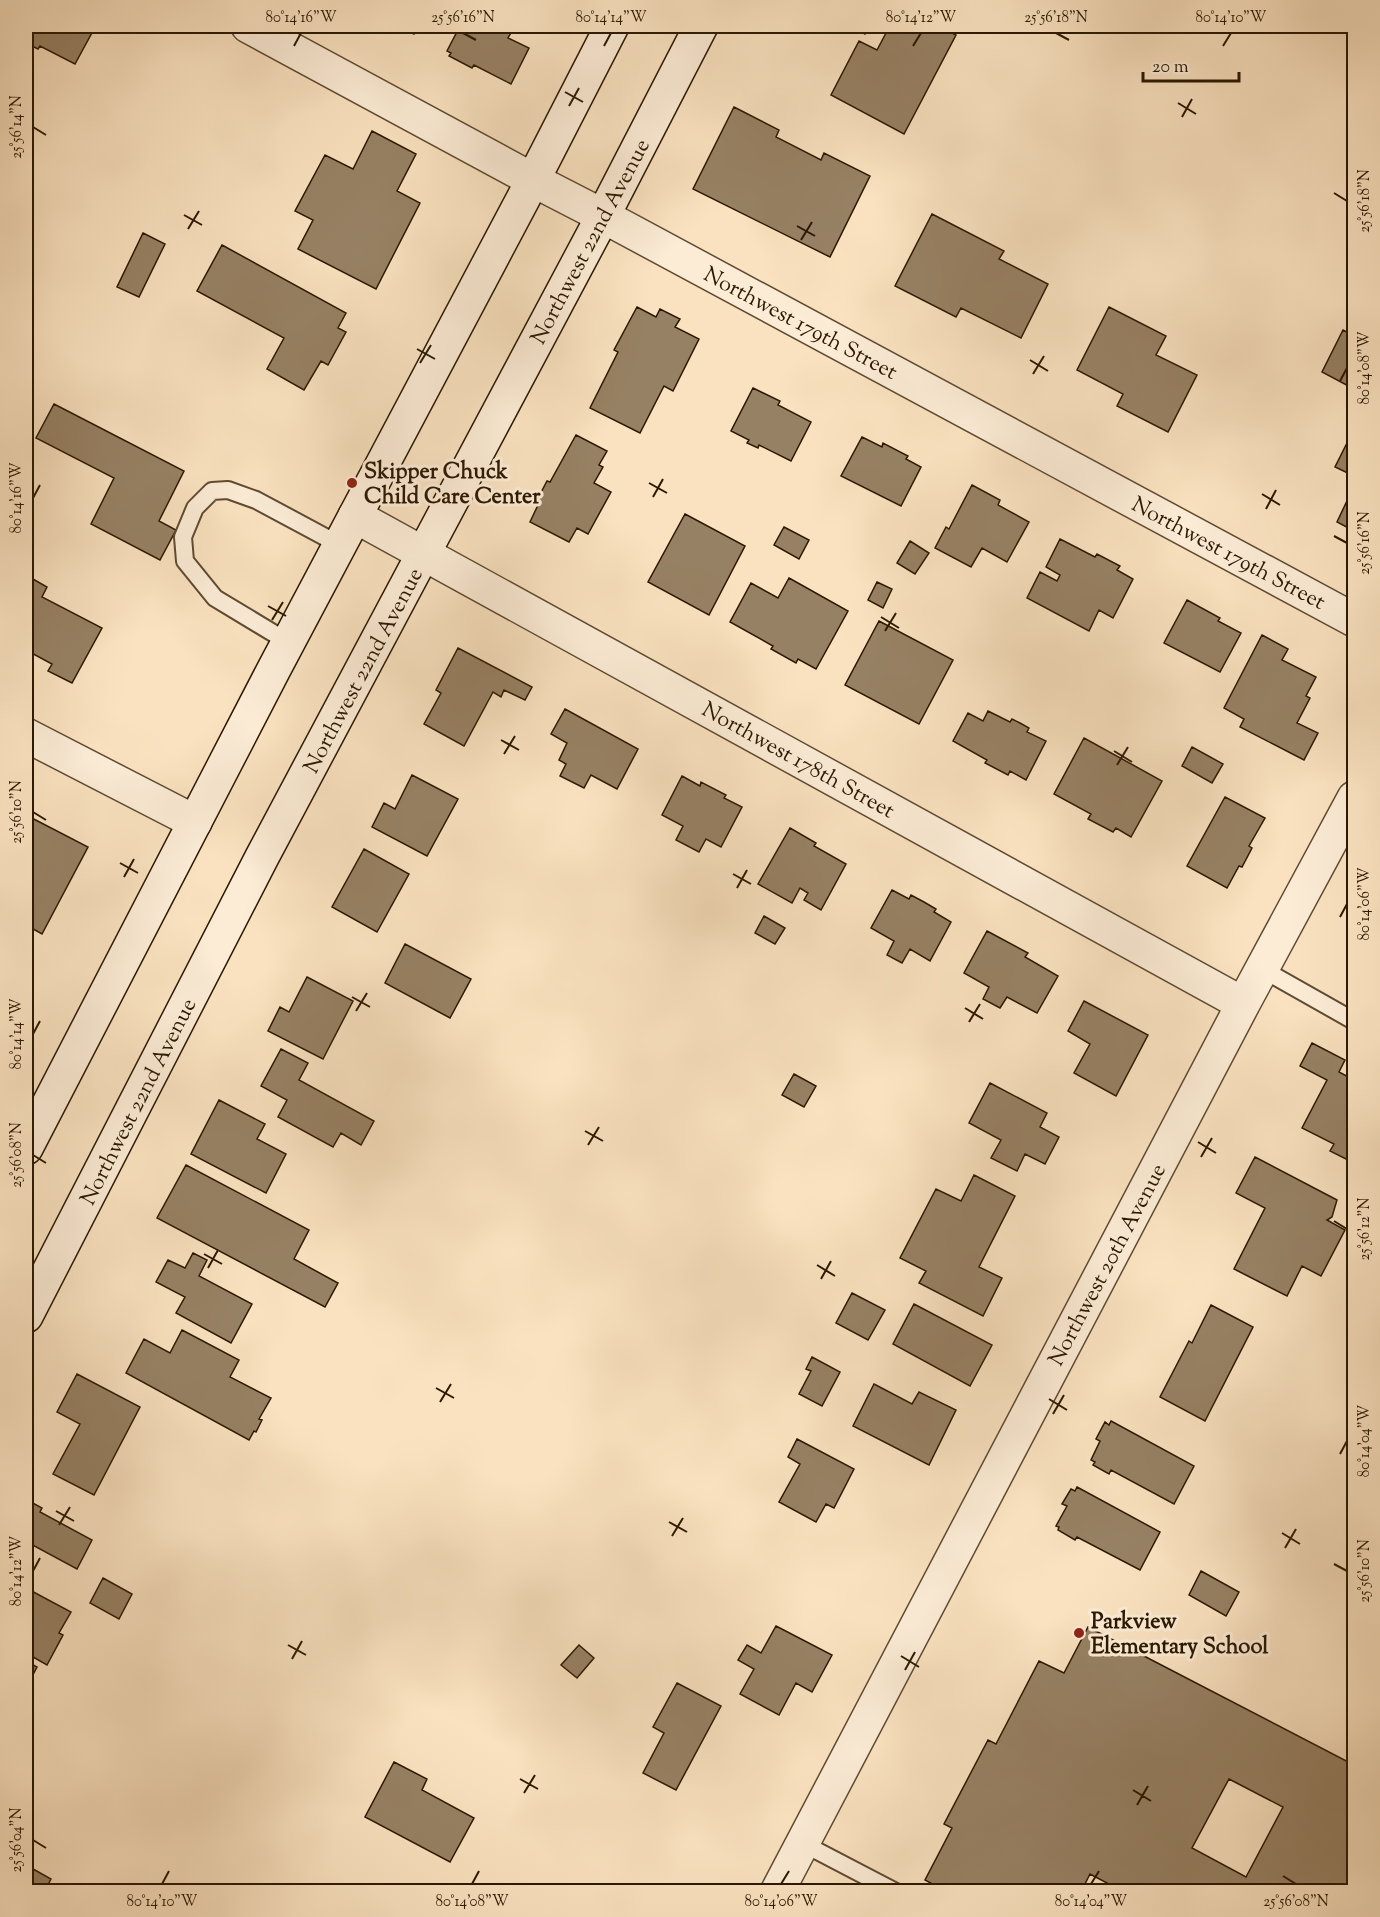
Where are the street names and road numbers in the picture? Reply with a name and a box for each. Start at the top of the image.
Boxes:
street label: Northwest 22nd Avenue [524,134,659,351]
street label: Northwest 179th Street [697,260,903,390]
street label: Northwest 179th Street [1125,490,1331,620]
street label: Northwest 22nd Avenue [297,563,432,780]
street label: Northwest 178th Street [695,695,900,828]
street label: Northwest 22nd Avenue [74,993,206,1211]
street label: Northwest 20th Avenue [1042,1159,1176,1372]

